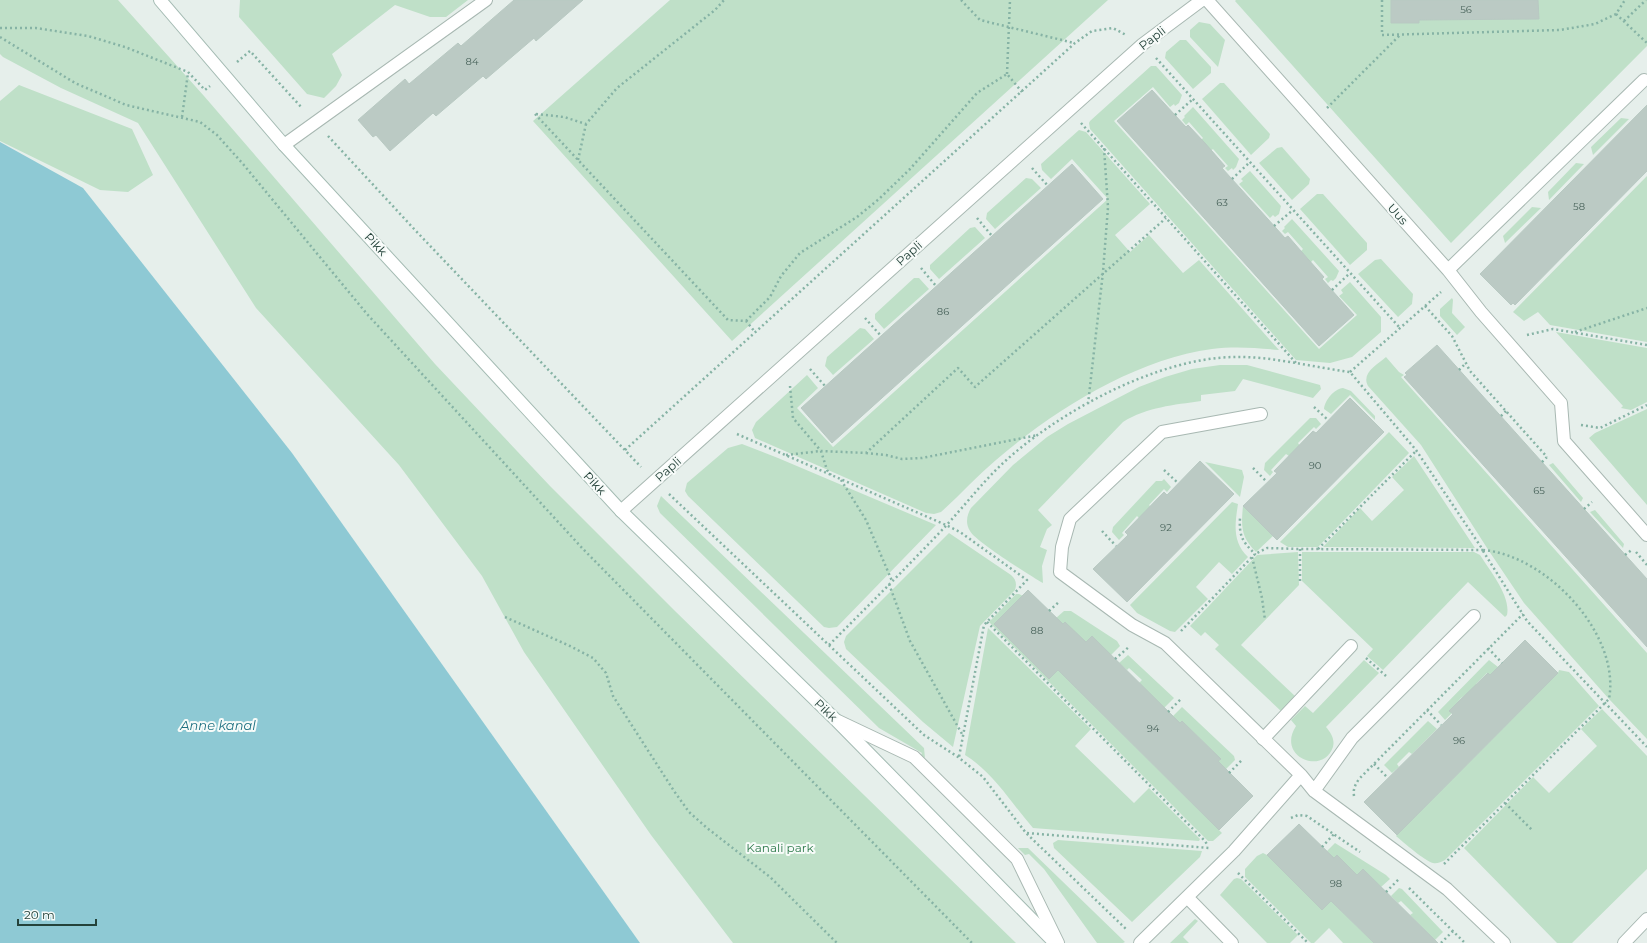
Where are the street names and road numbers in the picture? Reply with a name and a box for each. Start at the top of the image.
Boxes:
street label: Papli [1136,23,1168,53]
street label: Uus [1385,200,1412,228]
street label: Pikk [362,229,391,259]
street label: Papli [893,237,925,269]
street label: Papli [652,453,684,485]
street label: Pikk [581,468,610,498]
street label: Pikk [811,696,841,725]

